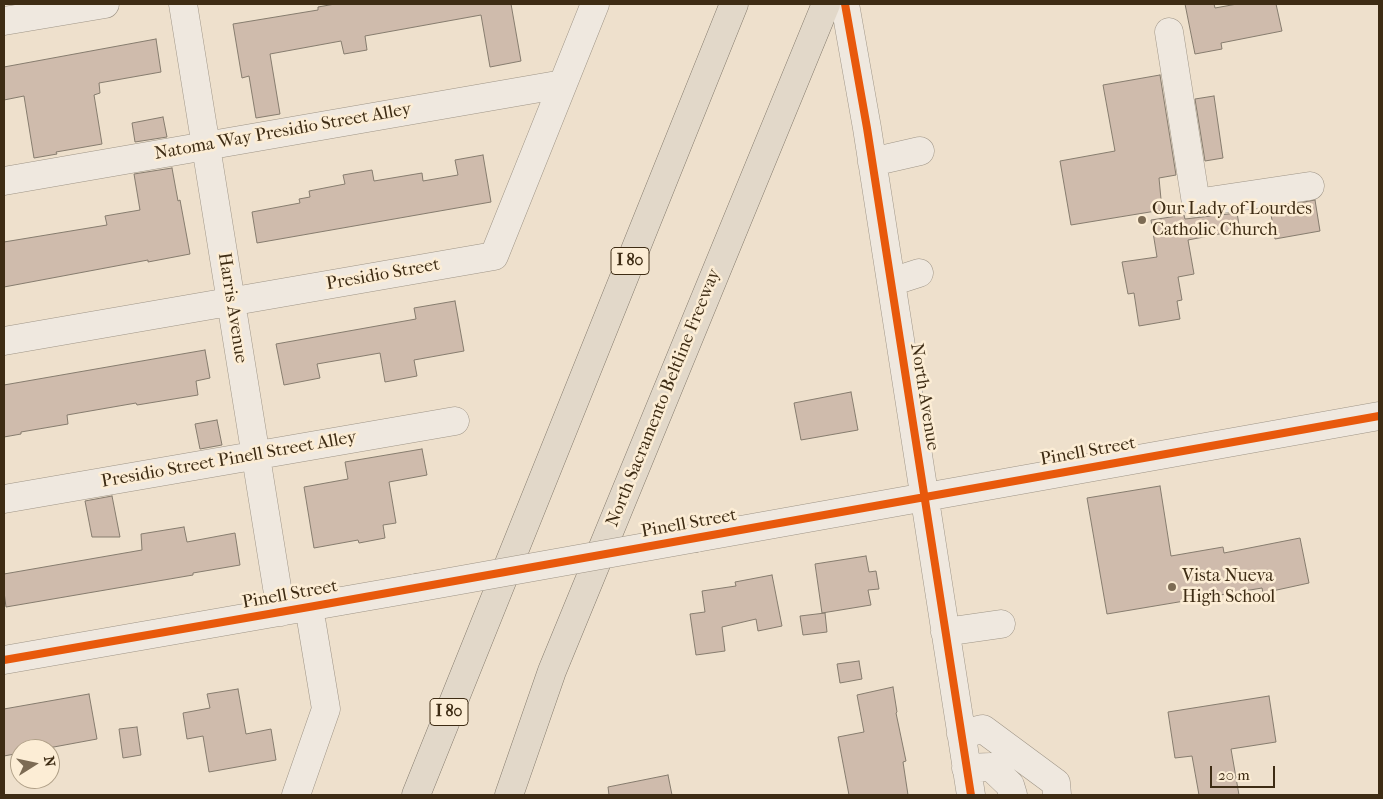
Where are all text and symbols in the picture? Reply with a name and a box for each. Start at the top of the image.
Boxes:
street label: Natoma Way Presidio Street Alley [153,99,413,165]
place label: Our Lady of Lourdes Catholic Church [1152,199,1312,242]
marker: Our Lady of Lourdes Catholic Church [1136,214,1148,226]
road number: I 80 [611,248,649,274]
street label: Harris Avenue [213,251,251,365]
street label: Presidio Street [325,254,441,296]
street label: North Sacramento Beltline Freeway [602,266,726,530]
street label: North Avenue [905,342,943,452]
street label: Presidio Street Pinell Street Alley [100,427,358,493]
street label: Pinell Street [1039,433,1137,471]
street label: Pinell Street [640,505,738,543]
place label: Vista Nueva High School [1182,566,1275,608]
street label: Pinell Street [241,576,339,614]
marker: Vista Nueva High School [1166,581,1178,593]
road number: I 80 [430,699,468,726]
north arrow [10,739,60,789]
text: N [40,755,59,768]
scale bar [1213,756,1278,788]
text: 20 m [1218,766,1250,784]

